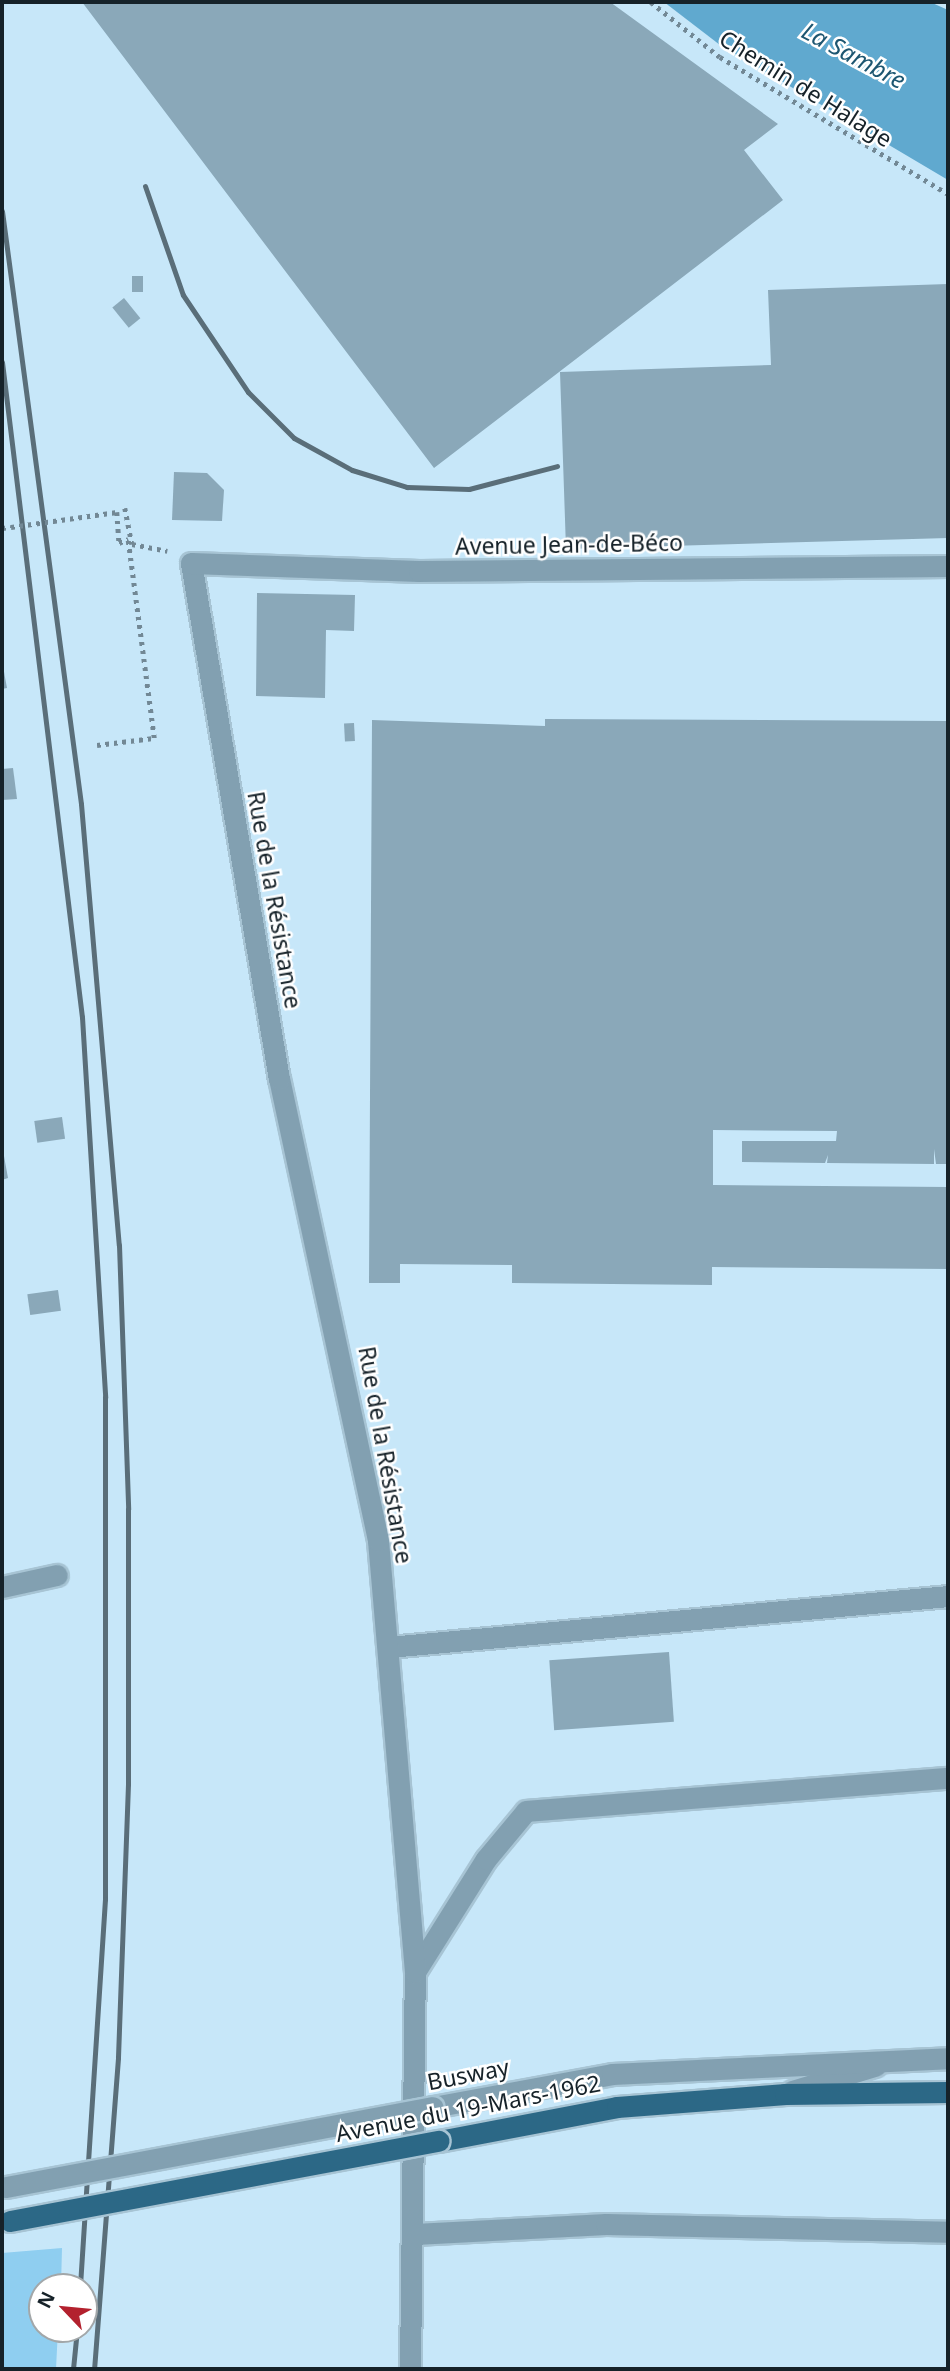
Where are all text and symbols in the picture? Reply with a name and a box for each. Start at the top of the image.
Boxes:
water label: La Sambre [797,16,911,94]
street label: Chemin de Halage [715,24,897,152]
street label: Avenue Jean-de-Béco [455,528,683,560]
street label: Rue de la Résistance [242,789,308,1011]
street label: Rue de la Résistance [353,1344,419,1566]
street label: Busway [425,2053,511,2095]
street label: Avenue du 19-Mars-1962 [333,2069,603,2147]
north arrow [28,2273,98,2343]
text: N [31,2287,61,2312]

